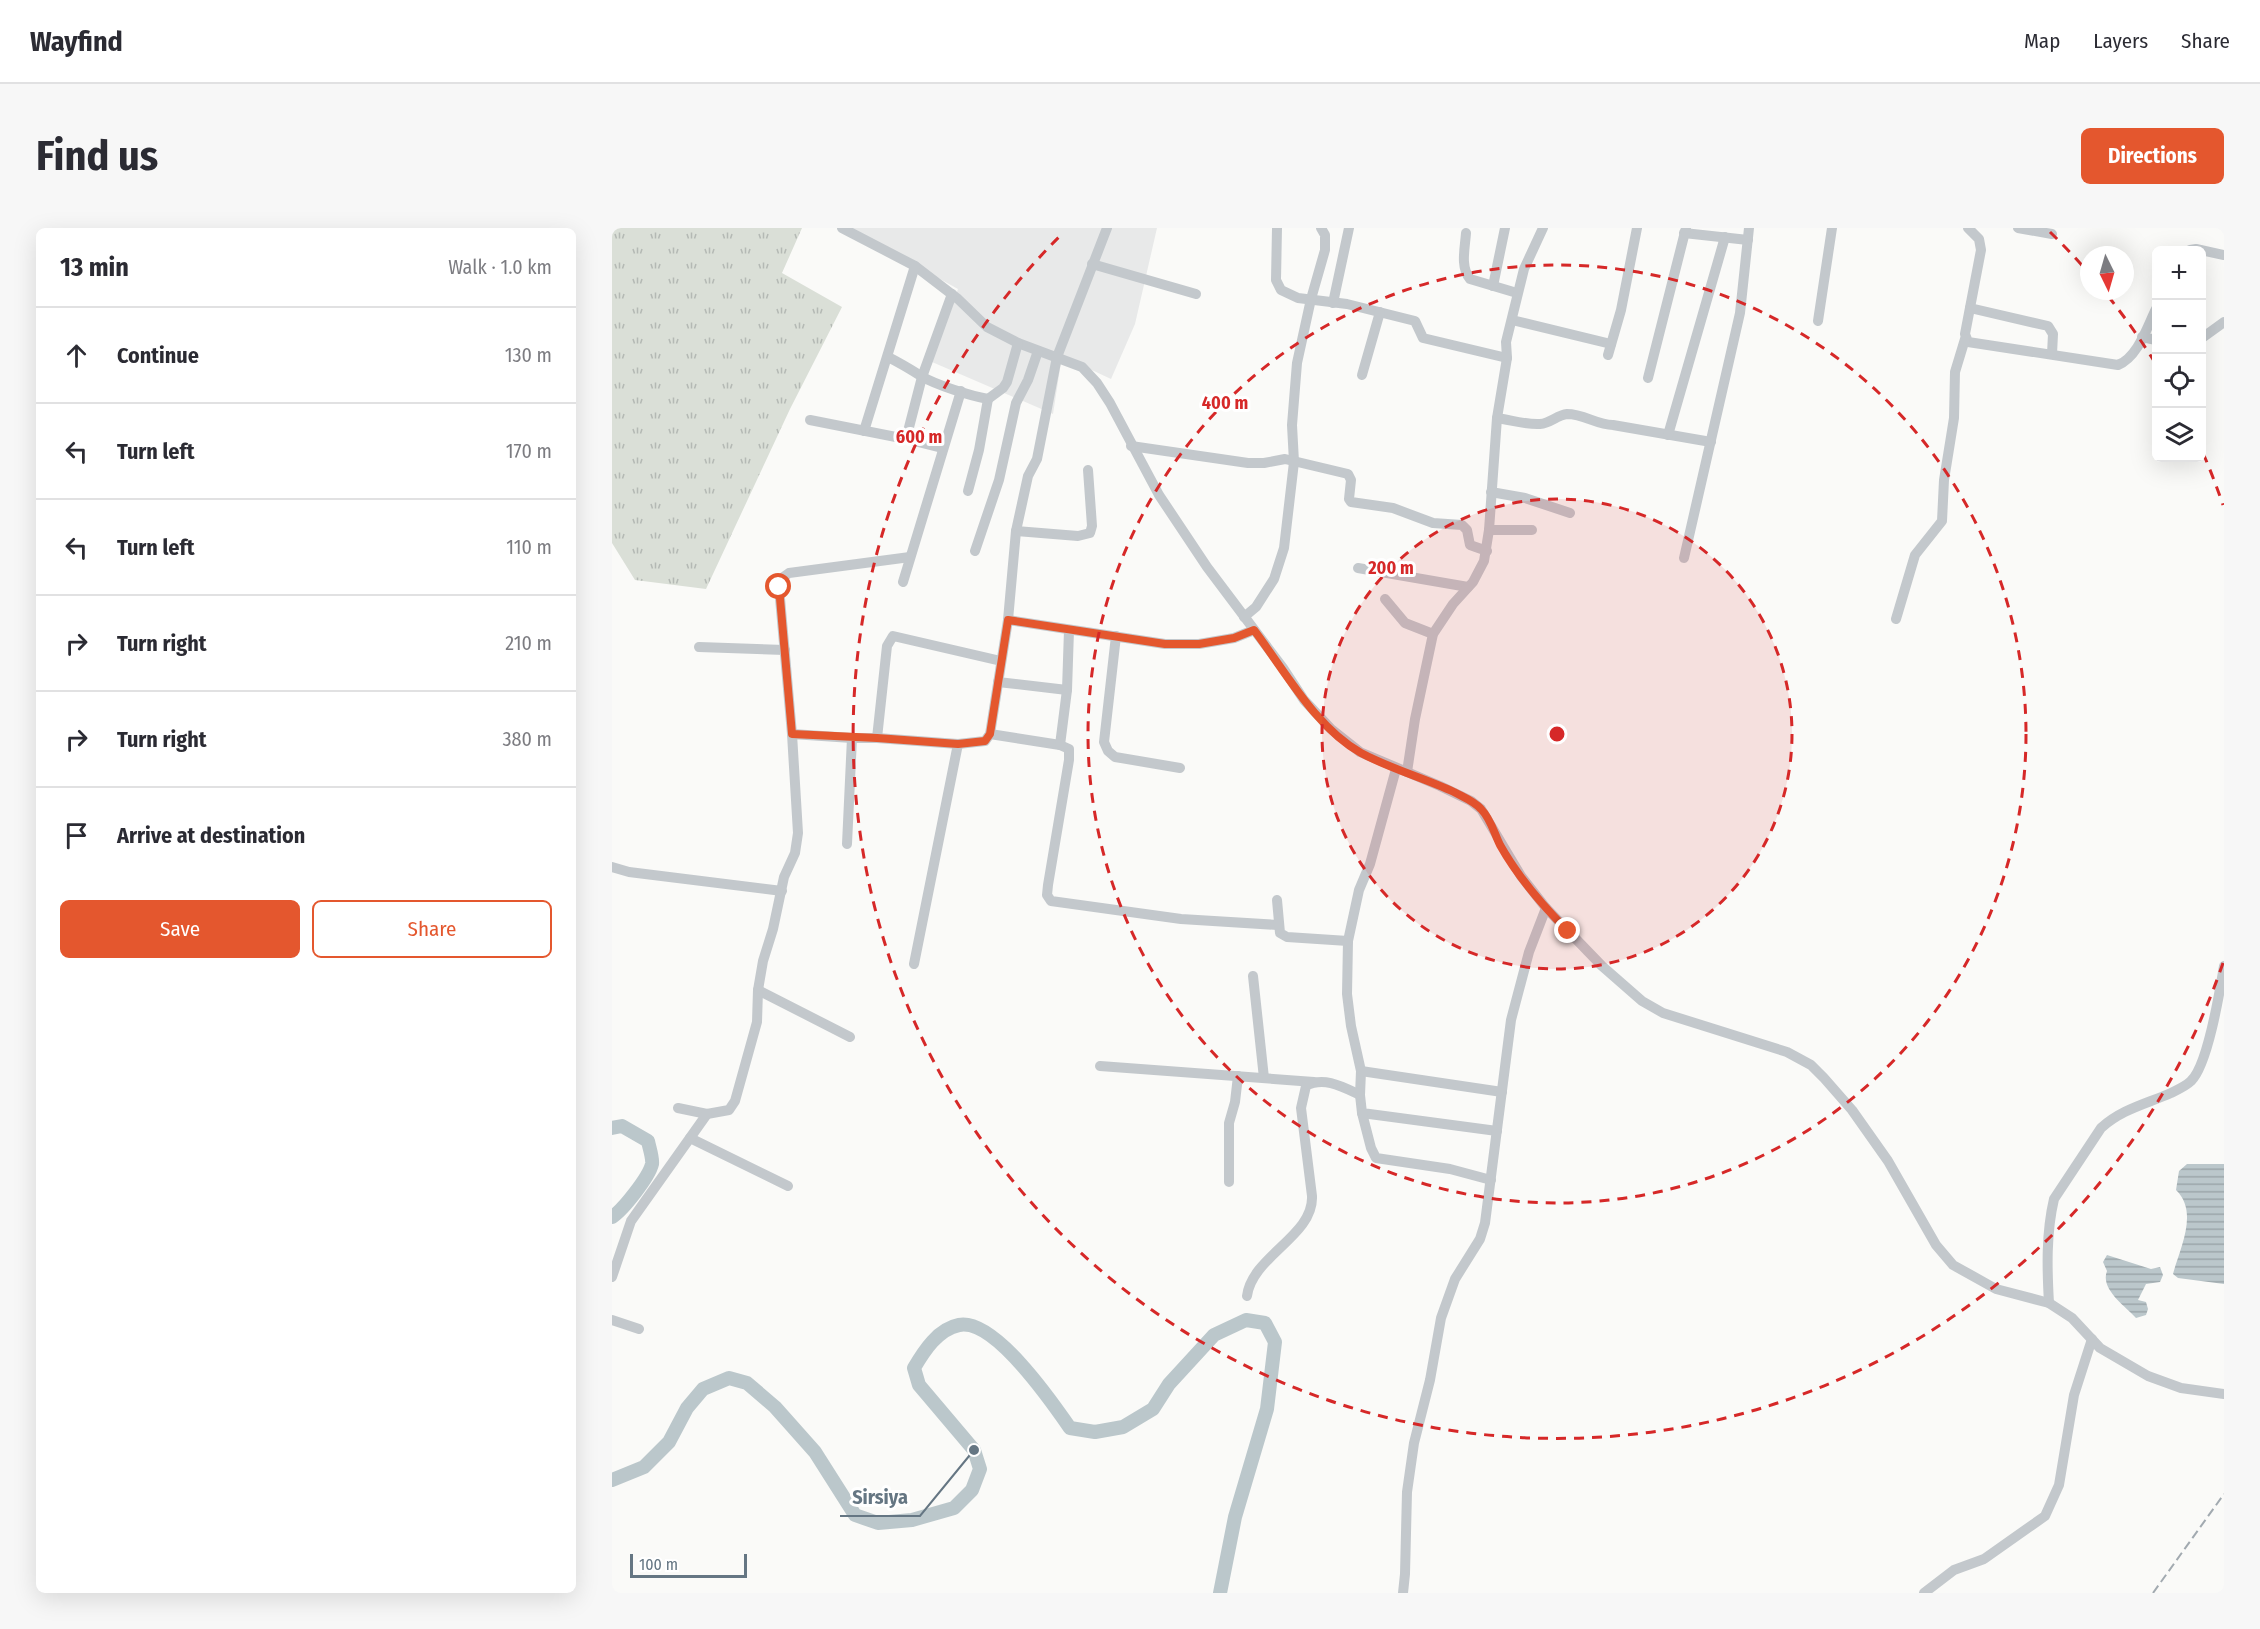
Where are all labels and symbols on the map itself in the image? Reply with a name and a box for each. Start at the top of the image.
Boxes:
north arrow [2080,246,2134,300]
text: 400 m [1202,392,1248,414]
text: 600 m [896,426,942,448]
text: 200 m [1367,557,1414,579]
route start [765,573,791,599]
centre of rings [1547,724,1567,744]
route end [1554,917,1580,943]
callout: Sirsiya [840,1478,920,1516]
text: Sirsiya [852,1485,908,1509]
scale bar [630,1551,747,1578]

